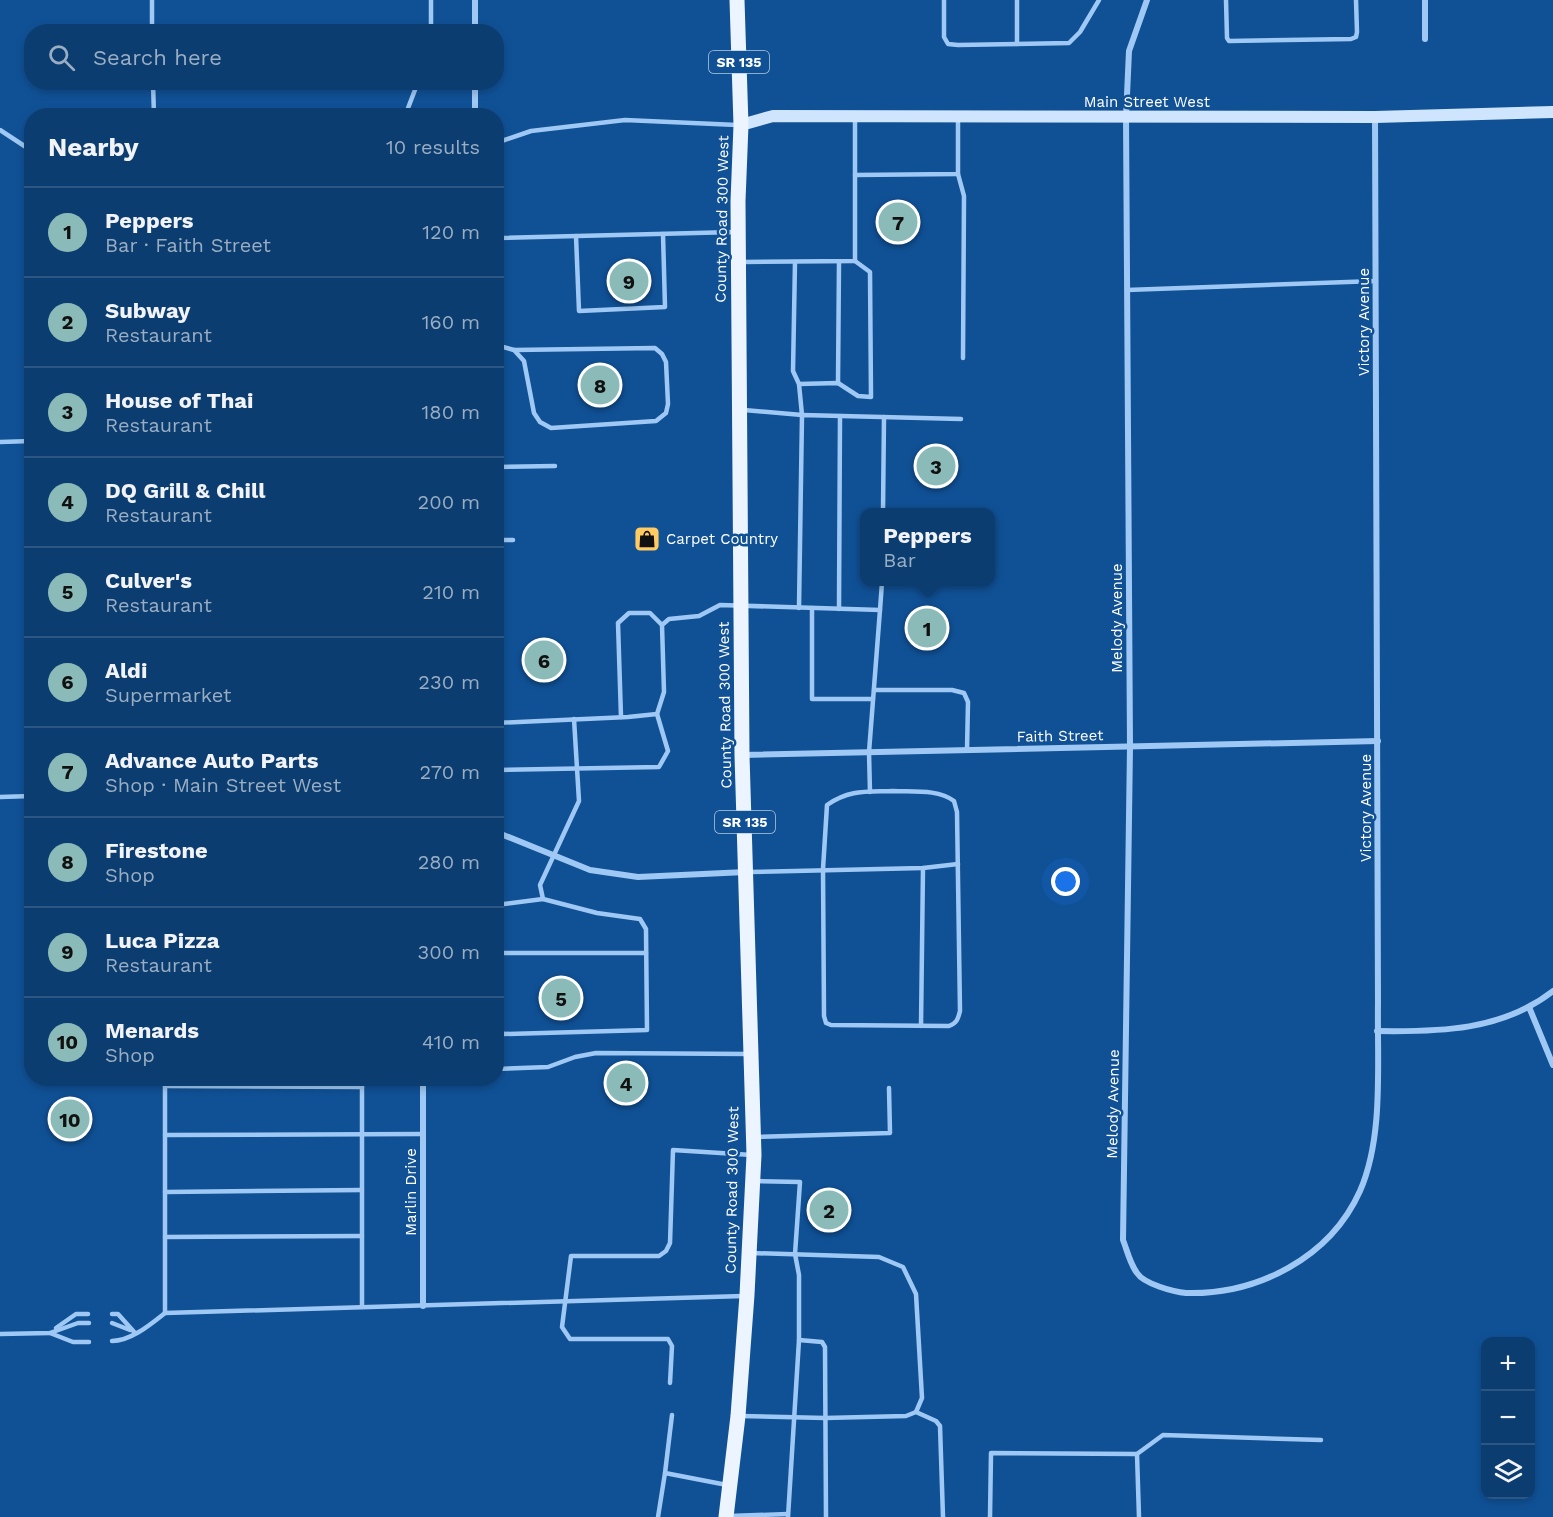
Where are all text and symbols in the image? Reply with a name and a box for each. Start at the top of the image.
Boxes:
search box [24,24,504,90]
icon: search [45,41,78,74]
text: Search here [93,45,222,70]
road number: SR 135 [709,51,769,73]
street label: Main Street West [1084,93,1211,111]
text: Nearby [48,132,139,162]
text: 10 results [386,135,480,159]
street label: County Road 300 West [712,135,732,303]
pin: 7 [878,200,918,244]
text: Peppers [105,208,193,233]
text: 1 [63,220,72,244]
text: 120 m [422,220,480,244]
text: Bar · Faith Street [105,233,271,257]
pin: 9 [610,258,648,304]
street label: Victory Avenue [1355,268,1373,376]
text: Subway [105,298,190,323]
text: 2 [62,310,73,334]
text: 160 m [422,310,480,334]
text: Restaurant [105,323,212,347]
pin: 8 [580,362,620,408]
text: House of Thai [105,388,254,413]
text: 3 [62,400,73,424]
text: 180 m [422,400,480,424]
text: Restaurant [105,413,212,437]
pin: 3 [916,444,956,488]
text: DQ Grill & Chill [105,478,265,503]
text: 4 [61,490,74,514]
text: 200 m [418,490,480,514]
text: Restaurant [105,503,212,527]
popup [860,508,995,586]
text: Peppers [883,523,972,548]
shop icon: Carpet Country [632,524,662,554]
place label: Carpet Country [666,530,778,548]
text: Bar [883,548,916,572]
street label: Melody Avenue [1108,563,1126,673]
text: Culver's [105,568,192,593]
text: 5 [62,580,73,604]
text: 210 m [422,580,480,604]
text: Restaurant [105,593,212,617]
pin: 1 [908,606,946,650]
street label: County Road 300 West [715,621,735,789]
pin: 6 [524,638,564,682]
text: Aldi [105,658,147,683]
text: 6 [61,670,74,694]
text: 230 m [418,670,480,694]
text: Supermarket [105,683,231,707]
street label: Faith Street [1016,726,1104,746]
text: Advance Auto Parts [105,748,318,773]
street label: Victory Avenue [1357,754,1375,862]
text: 7 [61,760,74,784]
text: 270 m [420,760,480,784]
text: Shop · Main Street West [105,773,341,797]
road number: SR 135 [715,811,775,833]
text: Firestone [105,838,208,863]
text: 8 [61,850,74,874]
text: 280 m [418,850,480,874]
text: Shop [105,863,155,887]
your location [1051,867,1080,896]
text: Luca Pizza [105,928,220,953]
text: 9 [61,940,74,964]
text: 300 m [418,940,480,964]
text: Restaurant [105,953,212,977]
pin: 5 [542,976,580,1020]
text: Menards [105,1018,199,1043]
text: 10 [57,1030,78,1054]
text: 410 m [422,1030,480,1054]
text: Shop [105,1043,155,1067]
street label: Melody Avenue [1103,1049,1123,1159]
pin: 4 [606,1060,646,1106]
pin: 10 [50,1096,90,1142]
street label: County Road 300 West [722,1106,742,1274]
street label: Marlin Drive [402,1148,420,1236]
pin: 2 [810,1188,848,1232]
map controls [1481,1337,1535,1499]
button: + [1481,1337,1535,1391]
button: − [1481,1391,1535,1445]
button: layers [1481,1445,1535,1499]

